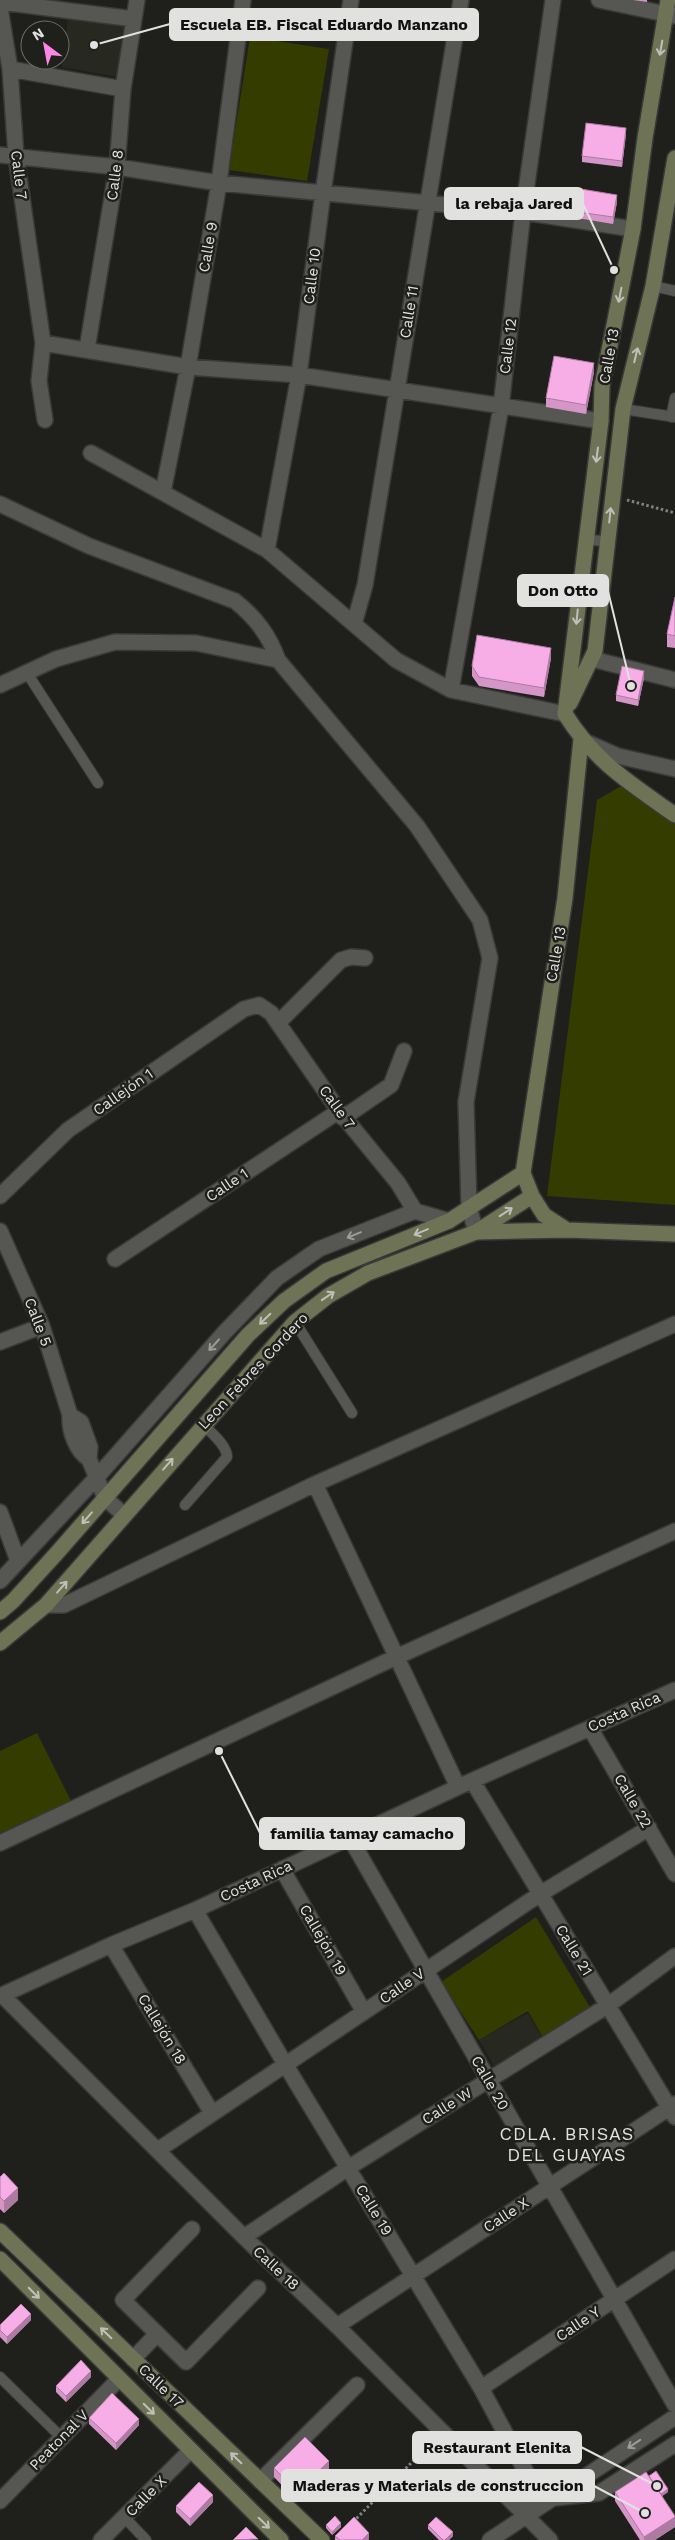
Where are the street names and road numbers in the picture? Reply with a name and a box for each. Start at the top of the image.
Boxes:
street label: Calle 7 [7,149,31,201]
street label: Calle 8 [103,149,127,201]
street label: Calle 9 [195,220,221,274]
street label: Calle 10 [300,247,324,305]
street label: Calle 11 [396,284,422,340]
street label: Calle 12 [496,317,520,375]
street label: Calle 13 [595,327,623,385]
street label: Calle 13 [542,925,570,983]
street label: Callejón 1 [89,1065,157,1119]
street label: Calle 7 [315,1082,359,1132]
street label: Calle 1 [202,1164,252,1206]
street label: Calle 5 [21,1295,55,1349]
street label: Leon Febres Cordero [194,1309,312,1433]
street label: Costa Rica [585,1688,664,1736]
street label: Calle 22 [610,1771,656,1831]
street label: Costa Rica [217,1856,295,1906]
street label: Callejón 19 [296,1901,350,1979]
street label: Calle 21 [552,1921,596,1979]
street label: Calle V [376,1964,428,2008]
street label: Callejón 18 [134,1991,190,2067]
street label: Calle 20 [467,2053,513,2113]
street label: Calle W [419,2084,475,2128]
street label: Calle 19 [352,2181,396,2239]
street label: Calle X [480,2194,532,2236]
street label: Calle 18 [249,2242,303,2294]
street label: Calle Y [552,2302,604,2345]
street label: Calle 17 [135,2360,187,2412]
street label: Peatonal V [26,2406,93,2474]
street label: Calle X [122,2472,170,2520]

